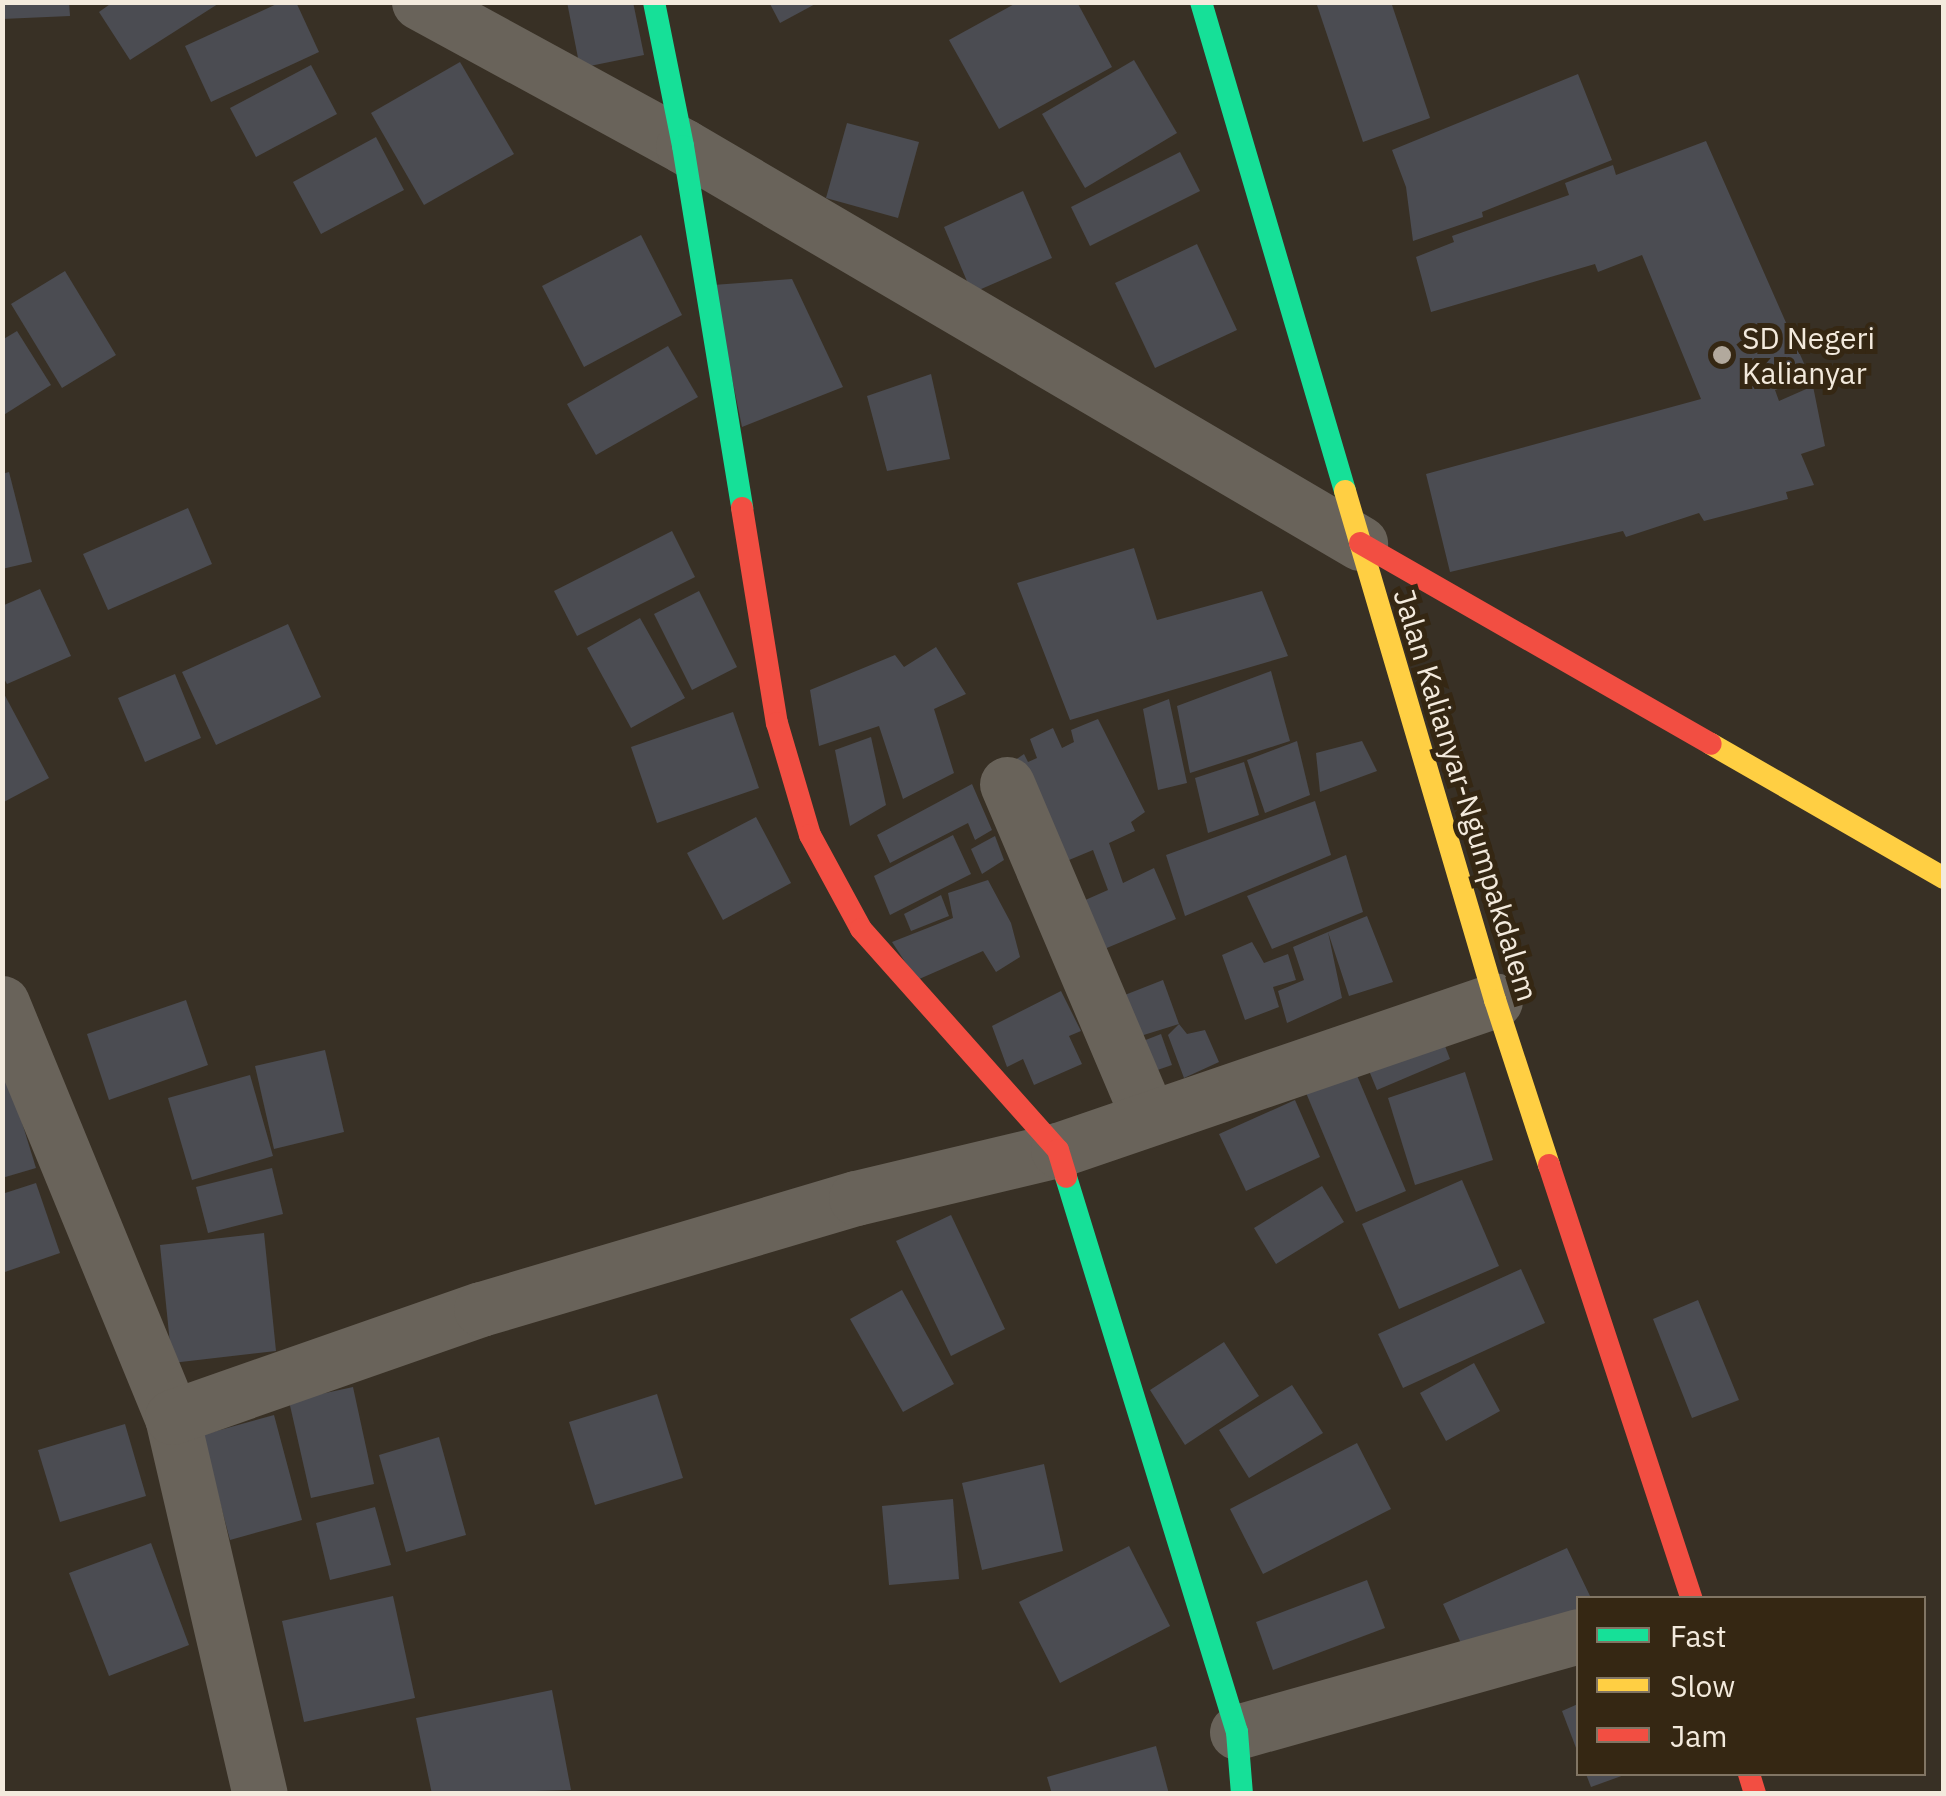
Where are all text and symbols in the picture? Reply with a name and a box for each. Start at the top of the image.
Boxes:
place label: SD Negeri Kalianyar [1742,320,1875,390]
marker: SD Negeri Kalianyar [1711,344,1733,366]
street label: Jalan Kalianyar-Ngumpakdalem [1386,585,1546,1005]
legend [1576,1596,1926,1776]
text: Fast [1670,1616,1727,1655]
text: Slow [1670,1666,1735,1705]
text: Jam [1670,1716,1728,1755]

